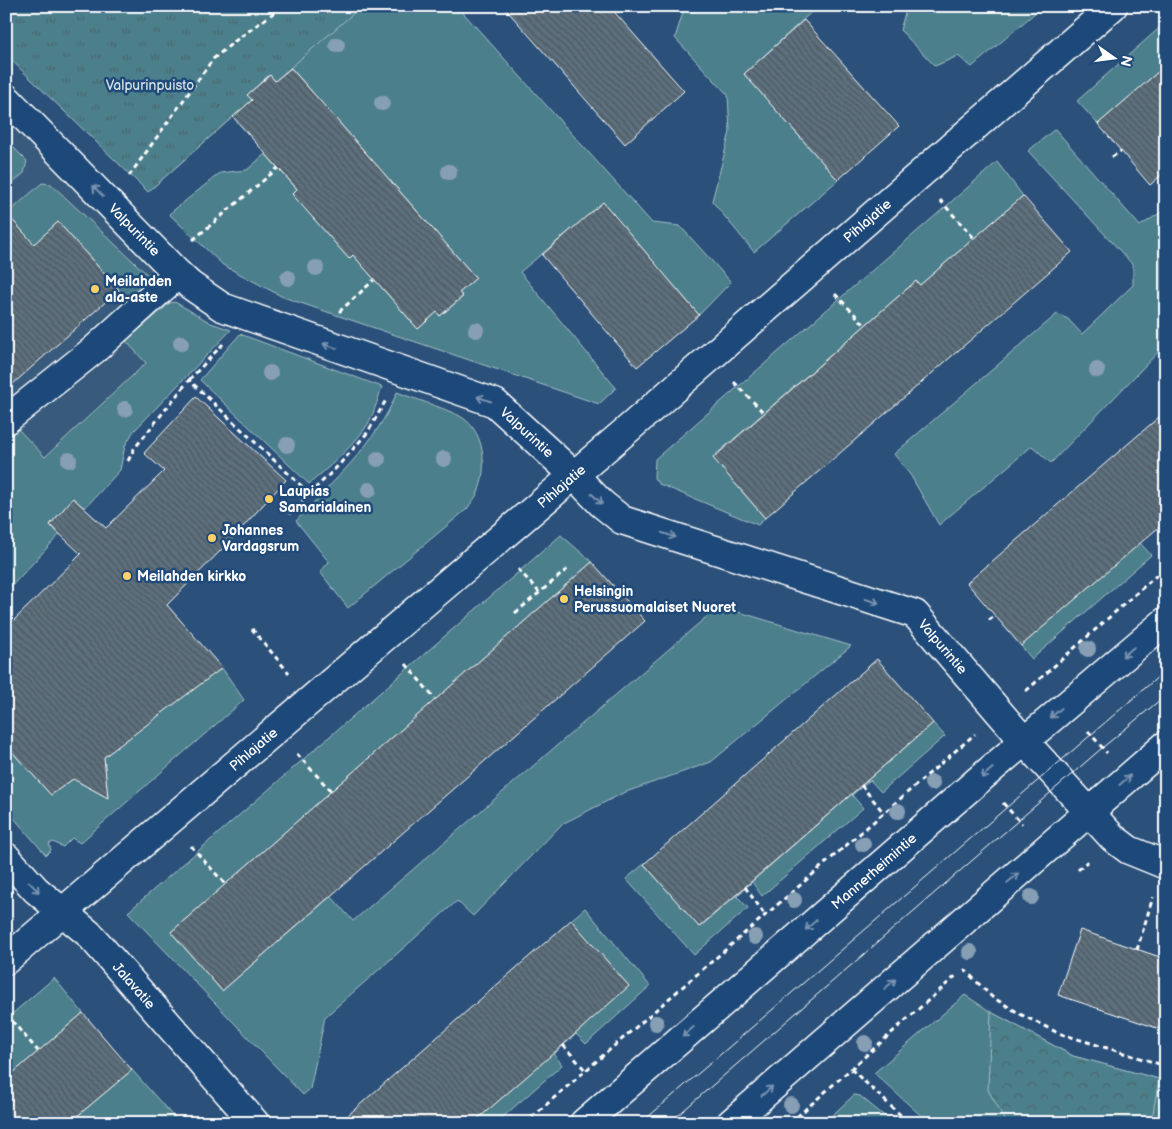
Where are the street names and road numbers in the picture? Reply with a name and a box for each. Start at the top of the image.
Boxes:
street label: Pihlajatie [840,195,895,246]
street label: Valpurintie [105,200,164,259]
street label: Valpurintie [497,404,557,461]
street label: Pihlajatie [534,461,589,511]
street label: Valpurintie [915,616,971,677]
street label: Pihlajatie [226,724,281,774]
street label: Mannerheimintie [828,829,920,913]
street label: Jalavatie [109,959,159,1012]

